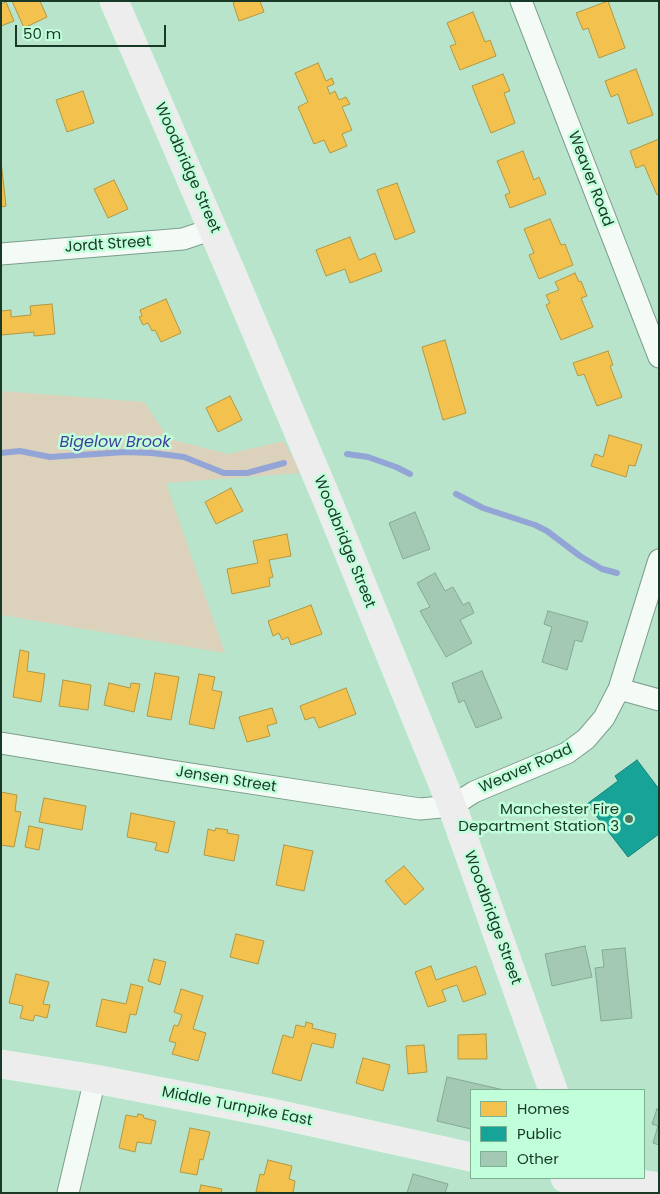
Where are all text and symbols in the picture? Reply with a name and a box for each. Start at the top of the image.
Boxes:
scale bar [18,15,169,47]
text: 50 m [23,23,61,44]
street label: Woodbridge Street [150,100,224,236]
street label: Weaver Road [564,129,616,229]
street label: Jordt Street [64,233,152,257]
water label: Bigelow Brook [59,433,171,453]
street label: Woodbridge Street [309,473,379,611]
street label: Weaver Road [476,740,576,798]
street label: Jensen Street [174,763,278,797]
place label: Manchester Fire Department Station 3 [458,801,619,836]
marker: Manchester Fire Department Station 3 [623,813,635,825]
street label: Woodbridge Street [459,849,525,987]
street label: Middle Turnpike East [160,1084,314,1130]
legend [470,1089,645,1179]
text: Homes [517,1098,570,1119]
text: Public [517,1123,562,1144]
text: Other [517,1148,559,1169]

